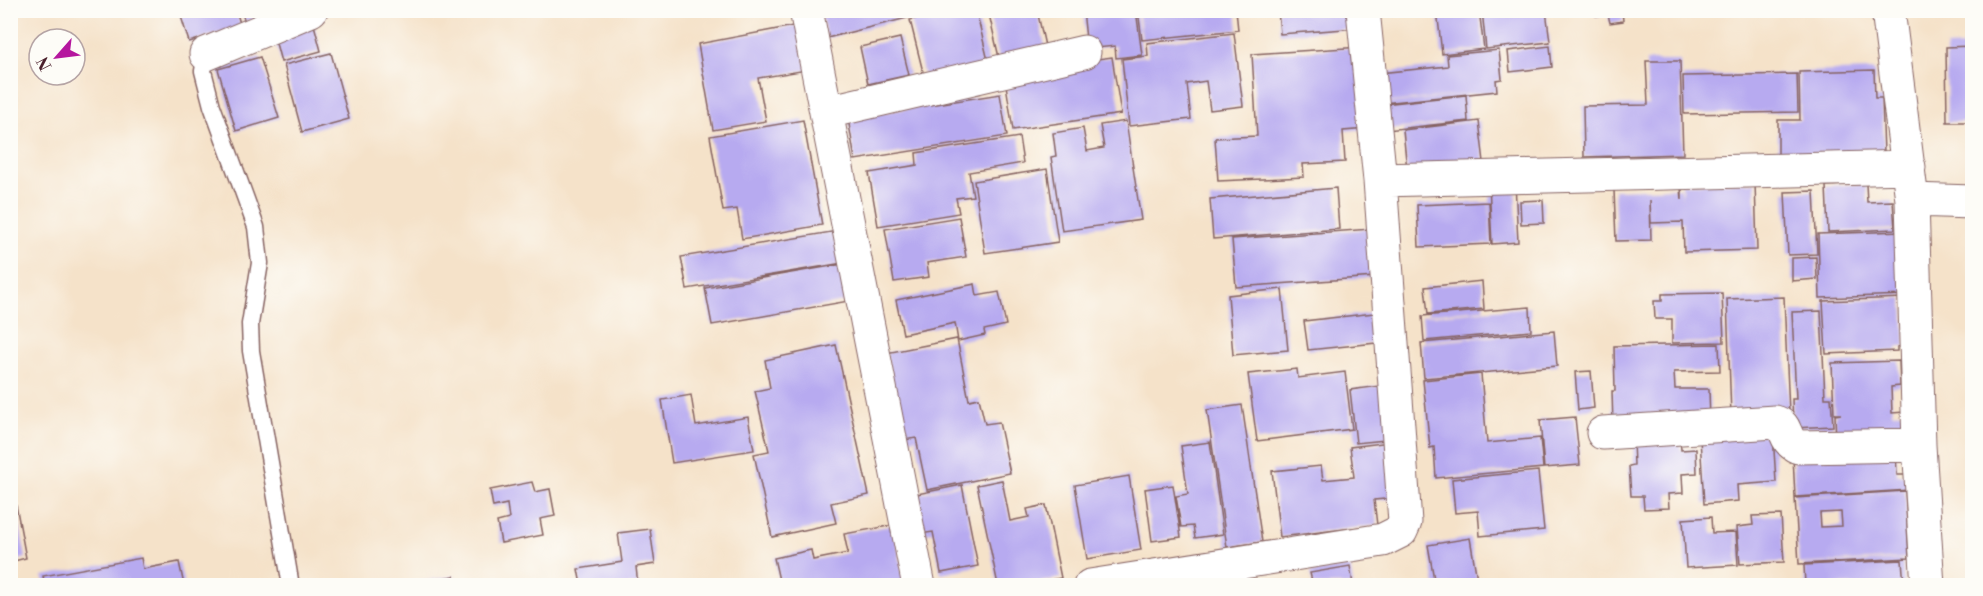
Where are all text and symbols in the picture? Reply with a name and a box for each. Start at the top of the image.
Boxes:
north arrow [27,27,87,87]
text: N [33,53,56,74]

